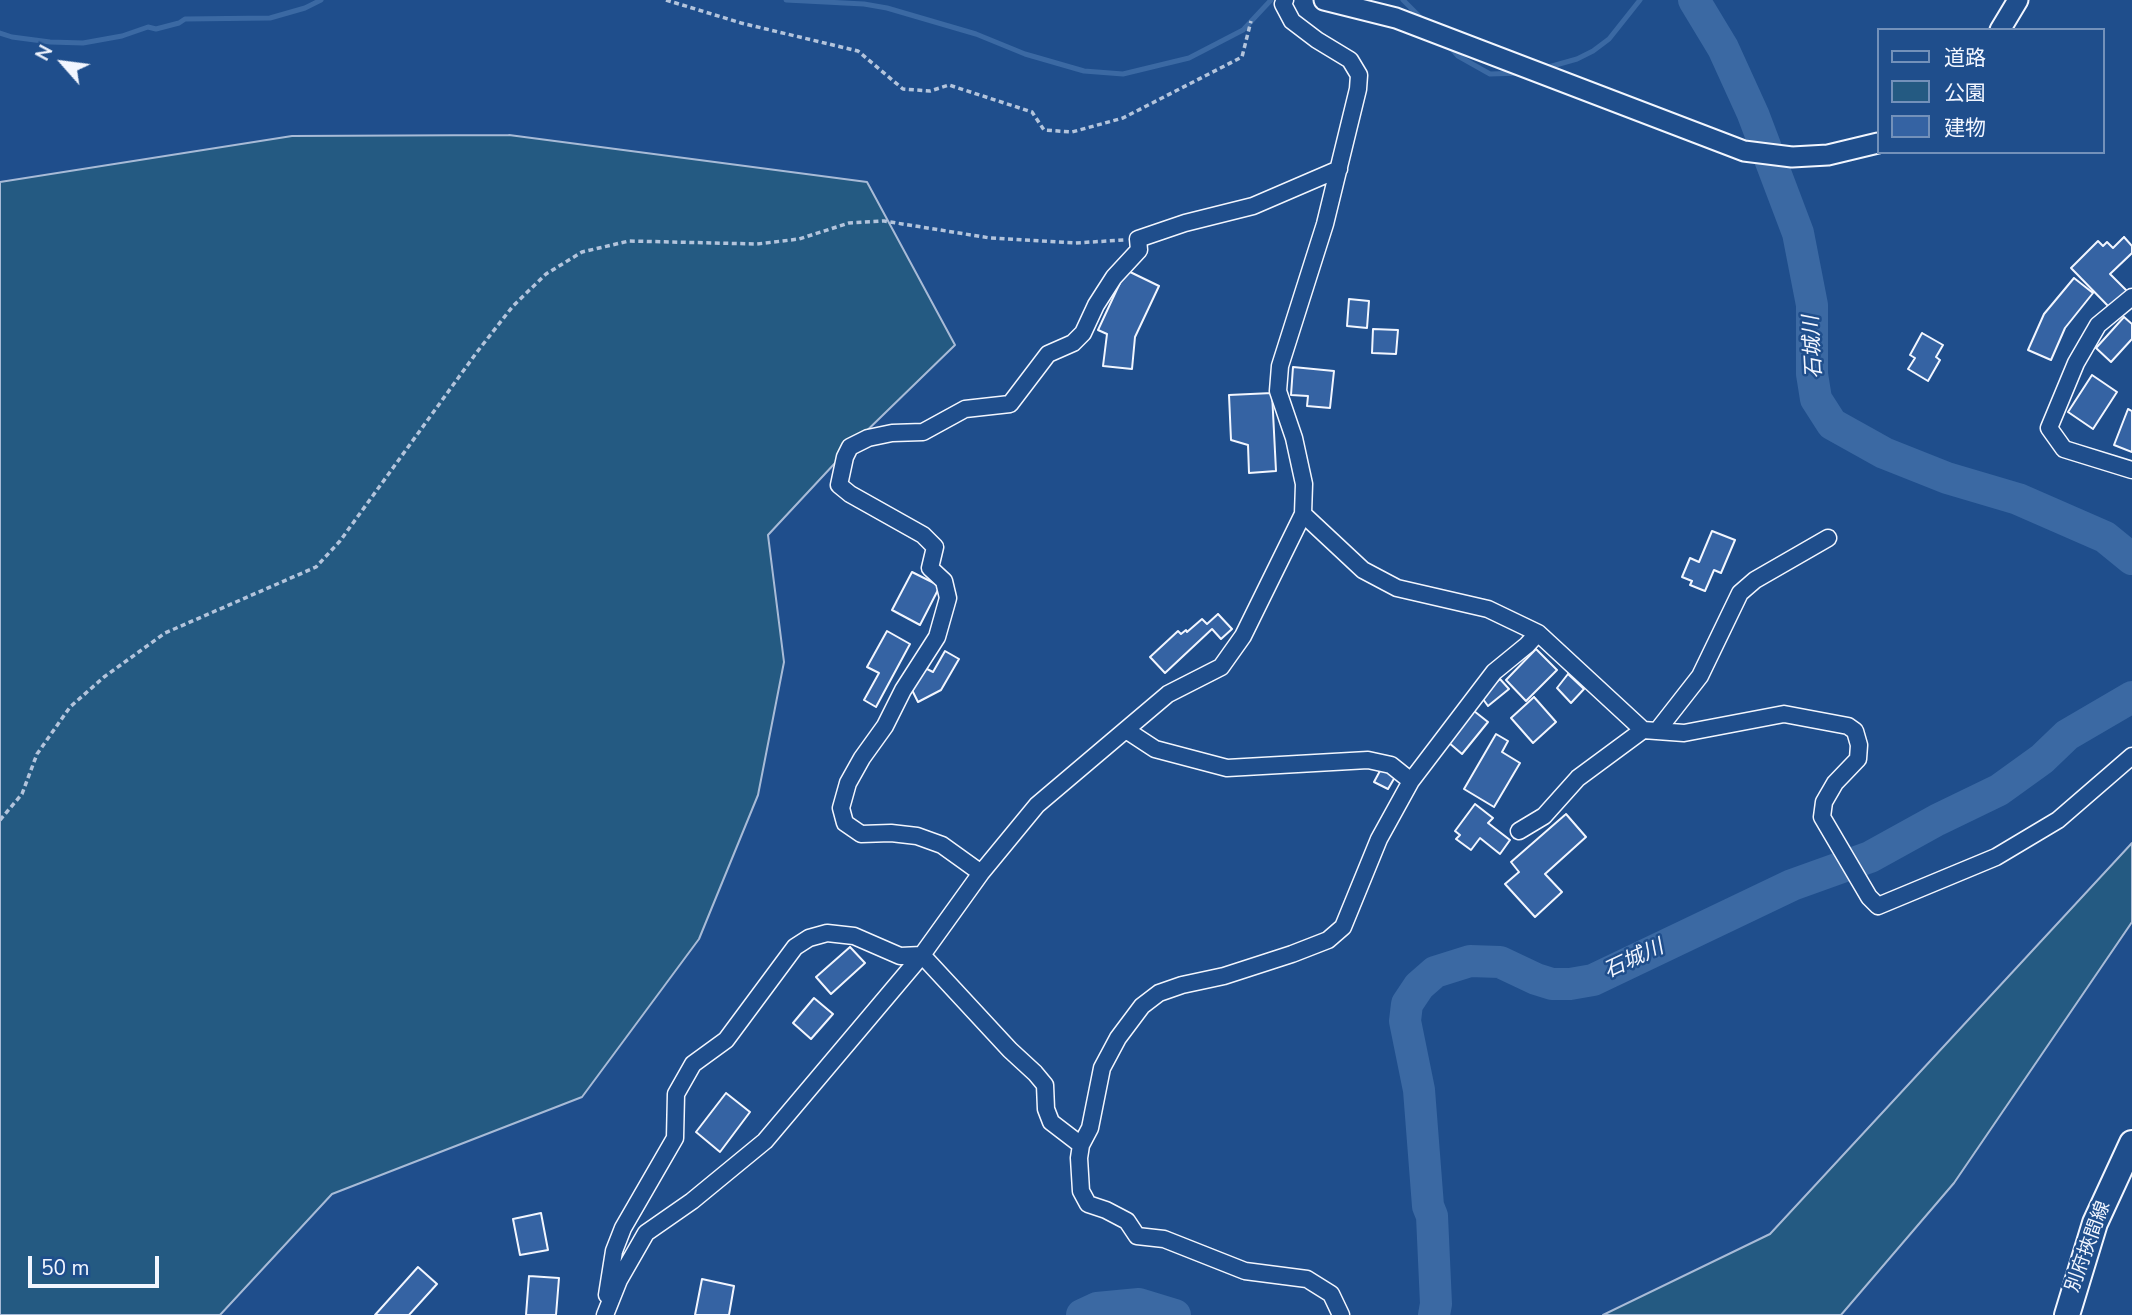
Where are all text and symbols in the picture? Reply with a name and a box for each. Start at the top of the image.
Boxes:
north arrow [28,28,98,98]
legend [1876,28,2104,154]
text: N [30,41,59,66]
text: 道路 [1944,44,1986,72]
text: 公園 [1944,79,1986,107]
text: 建物 [1944,114,1986,142]
water label: 石城川 [1800,315,1828,379]
water label: 石城川 [1600,935,1668,985]
street label: 別府挾間線 [2062,1198,2116,1296]
scale bar [32,1242,163,1286]
text: 50 m [41,1254,90,1282]

